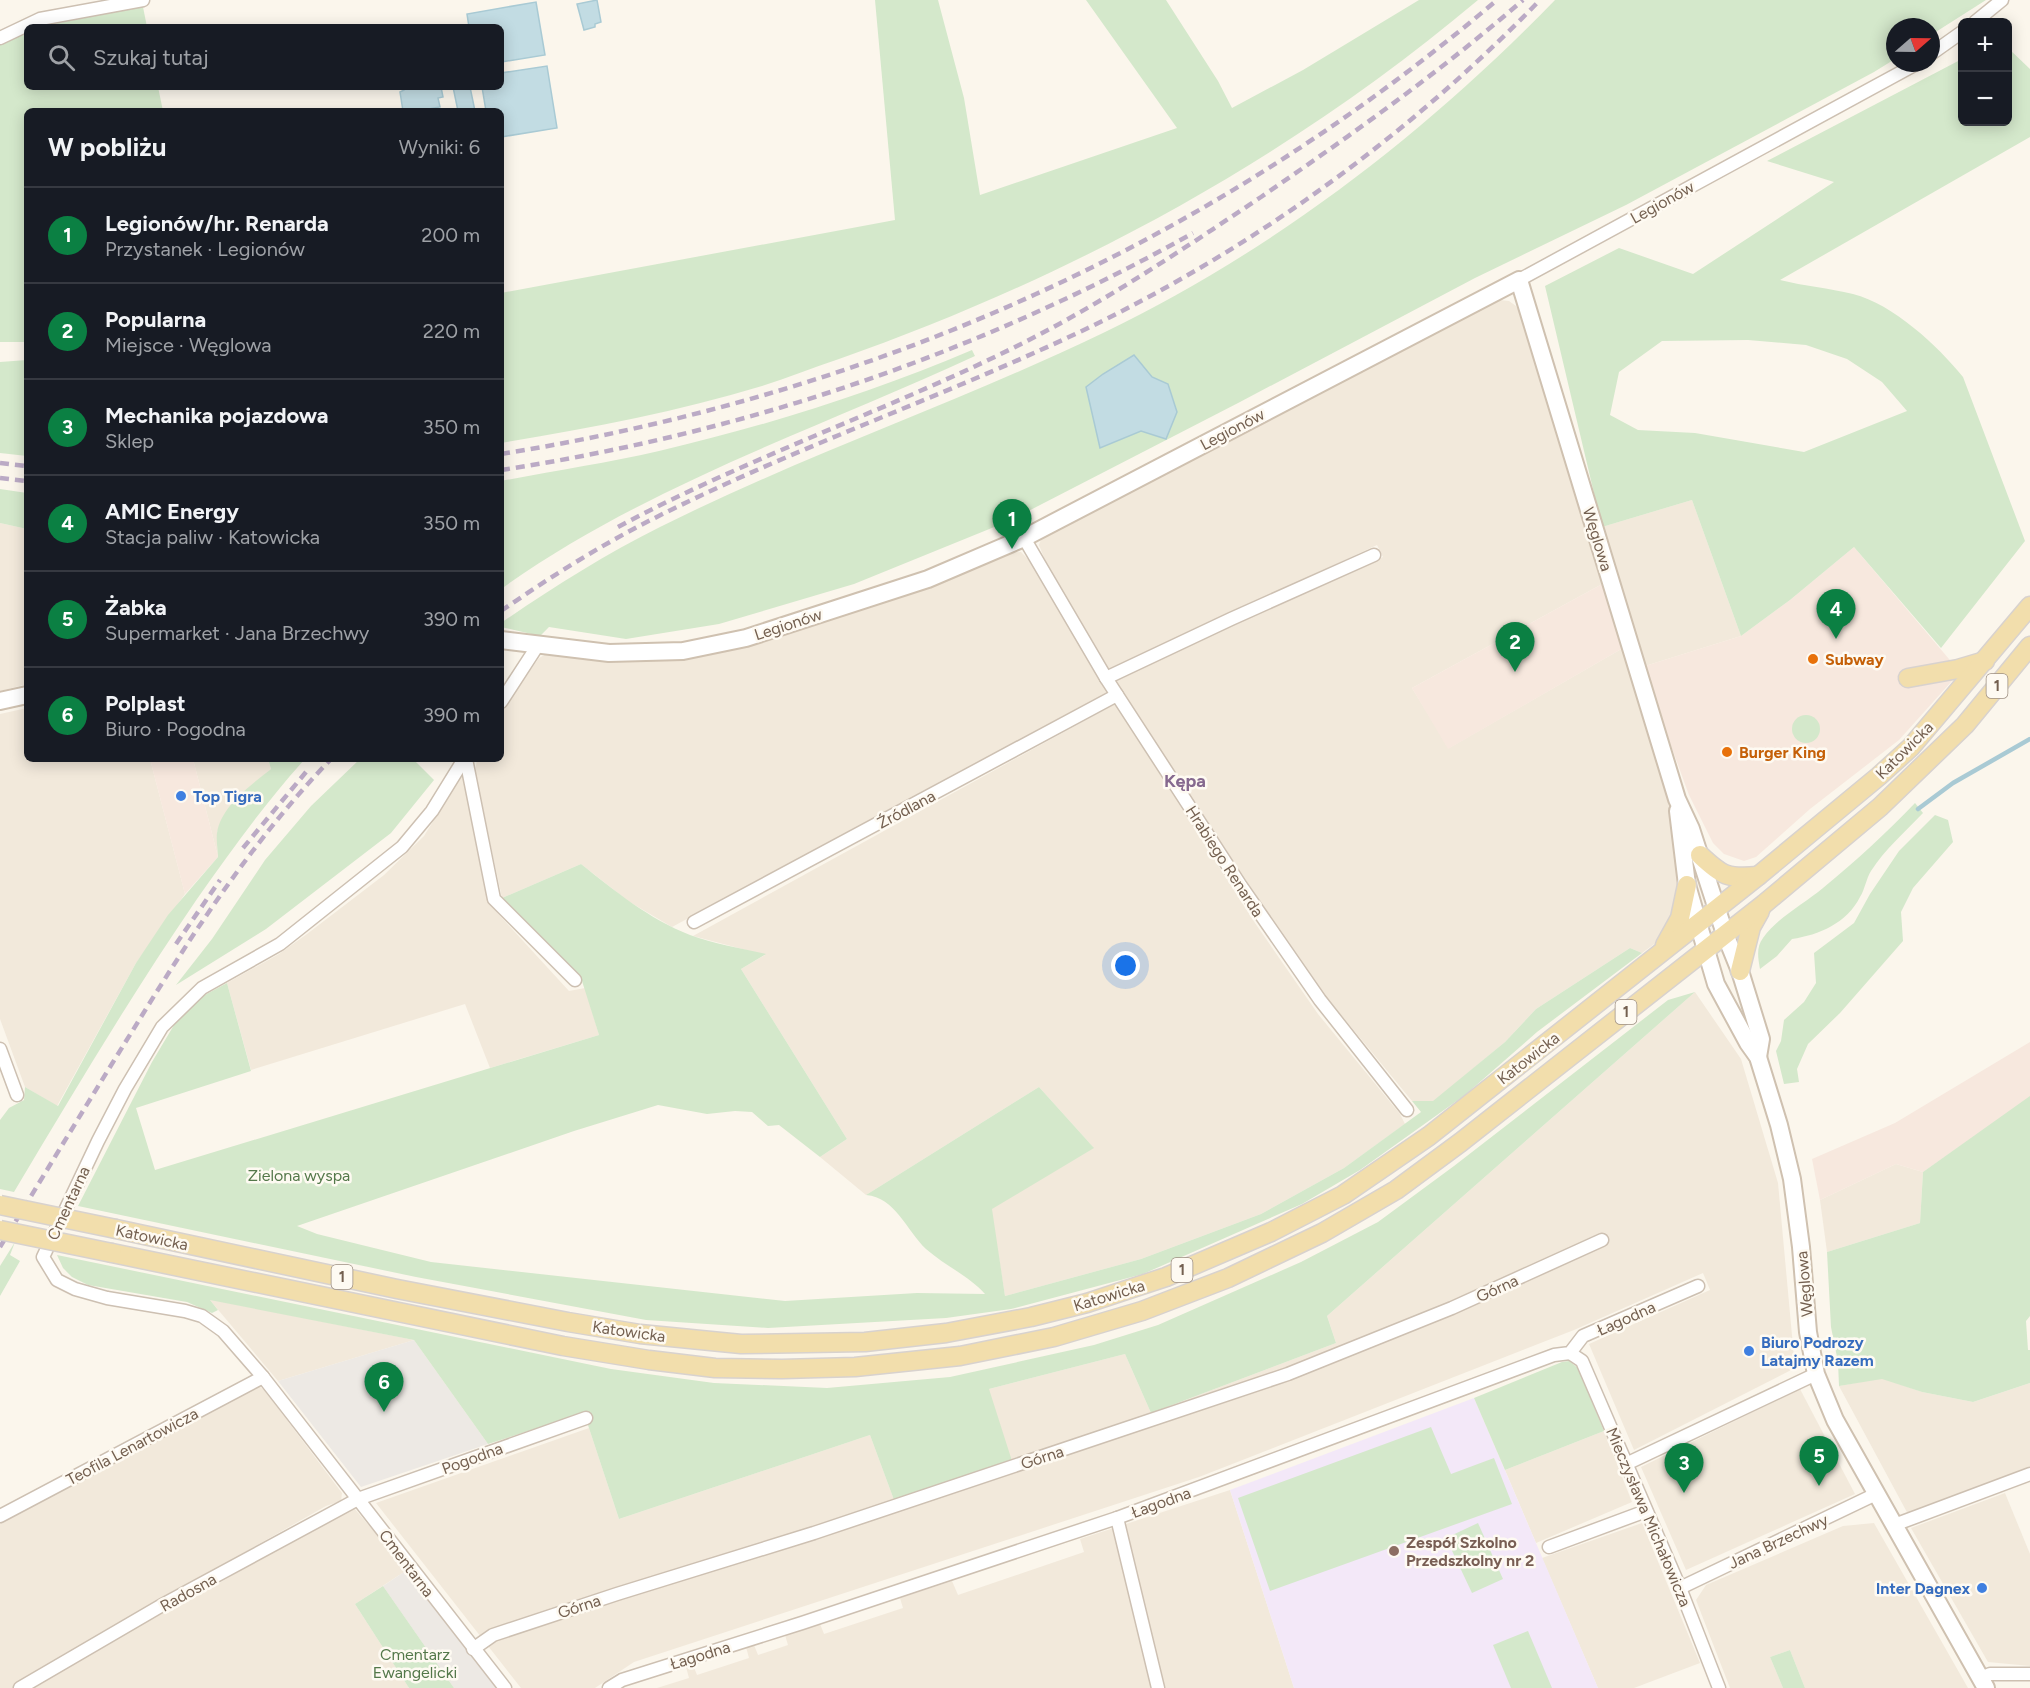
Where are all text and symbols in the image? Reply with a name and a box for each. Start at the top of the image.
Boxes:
north arrow [1886,18,1940,72]
map controls [1958,18,2012,126]
button: + [1958,18,2012,72]
search box [24,24,504,90]
icon: search [45,41,78,74]
text: Szukaj tutaj [93,44,209,71]
button: − [1958,72,2012,126]
text: W pobliżu [48,131,166,163]
text: Wyniki: 6 [399,135,480,159]
street label: Legionów [1627,177,1698,228]
text: Legionów/hr. Renarda [105,210,329,237]
text: 1 [63,223,72,247]
text: 200 m [421,223,480,247]
text: Przystanek · Legionów [105,237,305,261]
text: Popularna [105,306,206,333]
text: 2 [62,319,73,343]
text: 220 m [423,319,480,343]
text: Miejsce · Węglowa [105,333,271,357]
text: Mechanika pojazdowa [105,402,329,429]
street label: Legionów [1197,404,1268,454]
text: 3 [62,415,73,439]
text: 350 m [423,415,480,439]
text: Sklep [105,429,154,453]
text: AMIC Energy [105,498,239,525]
pin: 1 [992,500,1032,549]
street label: Węglowa [1579,505,1616,573]
text: 4 [61,511,74,535]
text: 350 m [423,511,480,535]
text: Stacja paliw · Katowicka [105,525,320,549]
pin: 4 [1816,590,1856,639]
text: Żabka [105,594,167,621]
street label: Legionów [752,604,825,644]
text: 5 [62,607,73,631]
text: 390 m [423,607,480,631]
text: Supermarket · Jana Brzechwy [105,621,369,645]
pin: 2 [1496,622,1534,672]
place label: Subway [1825,650,1884,669]
marker: Subway [1806,652,1820,666]
road number: 1 [1986,674,2008,698]
text: Polplast [105,690,186,717]
text: 6 [62,703,73,727]
text: 390 m [423,703,480,727]
text: Biuro · Pogodna [105,717,246,741]
street label: Katowicka [1872,718,1937,783]
place label: Burger King [1739,743,1826,762]
marker: Burger King [1720,745,1734,759]
district label: Kępa [1164,770,1206,792]
street label: Źródlana [874,786,939,833]
place label: Top Tigra [193,787,262,806]
marker: Top Tigra [174,789,188,803]
street label: Hrabiego Renarda [1182,802,1268,920]
your location [1111,951,1140,980]
road number: 1 [1616,1000,1636,1024]
street label: Katowicka [1493,1028,1563,1089]
street label: Cmentarna [43,1163,94,1243]
park label: Zielona wyspa [248,1166,350,1185]
street label: Katowicka [114,1221,190,1254]
street label: Węglowa [1792,1250,1817,1318]
road number: 1 [1172,1258,1192,1282]
road number: 1 [332,1265,352,1289]
street label: Górna [1473,1271,1521,1306]
street label: Katowicka [1071,1276,1147,1315]
street label: Łagodna [1594,1297,1658,1340]
street label: Katowicka [591,1317,667,1346]
place label: Biuro Podrozy Latajmy Razem [1761,1333,1874,1370]
marker: Biuro Podrozy Latajmy Razem [1742,1344,1756,1358]
pin: 6 [364,1362,404,1412]
street label: Teofila Lenartowicza [63,1404,201,1489]
street label: Mieczysława Michałowicza [1602,1425,1695,1610]
pin: 5 [1800,1436,1838,1486]
street label: Pogodna [439,1439,505,1478]
street label: Górna [1018,1442,1066,1473]
pin: 3 [1664,1444,1704,1493]
street label: Łagodna [1129,1483,1193,1522]
street label: Jana Brzechwy [1725,1510,1832,1573]
street label: Cmentarna [375,1526,438,1601]
place label: Zespół Szkolno Przedszkolny nr 2 [1406,1533,1534,1570]
marker: Zespół Szkolno Przedszkolny nr 2 [1387,1544,1401,1558]
street label: Radosna [157,1569,220,1616]
place label: Inter Dagnex [1876,1579,1970,1598]
marker: Inter Dagnex [1975,1581,1989,1595]
street label: Górna [555,1591,603,1622]
street label: Łagodna [668,1637,732,1674]
park label: Cmentarz Ewangelicki [373,1645,457,1682]

